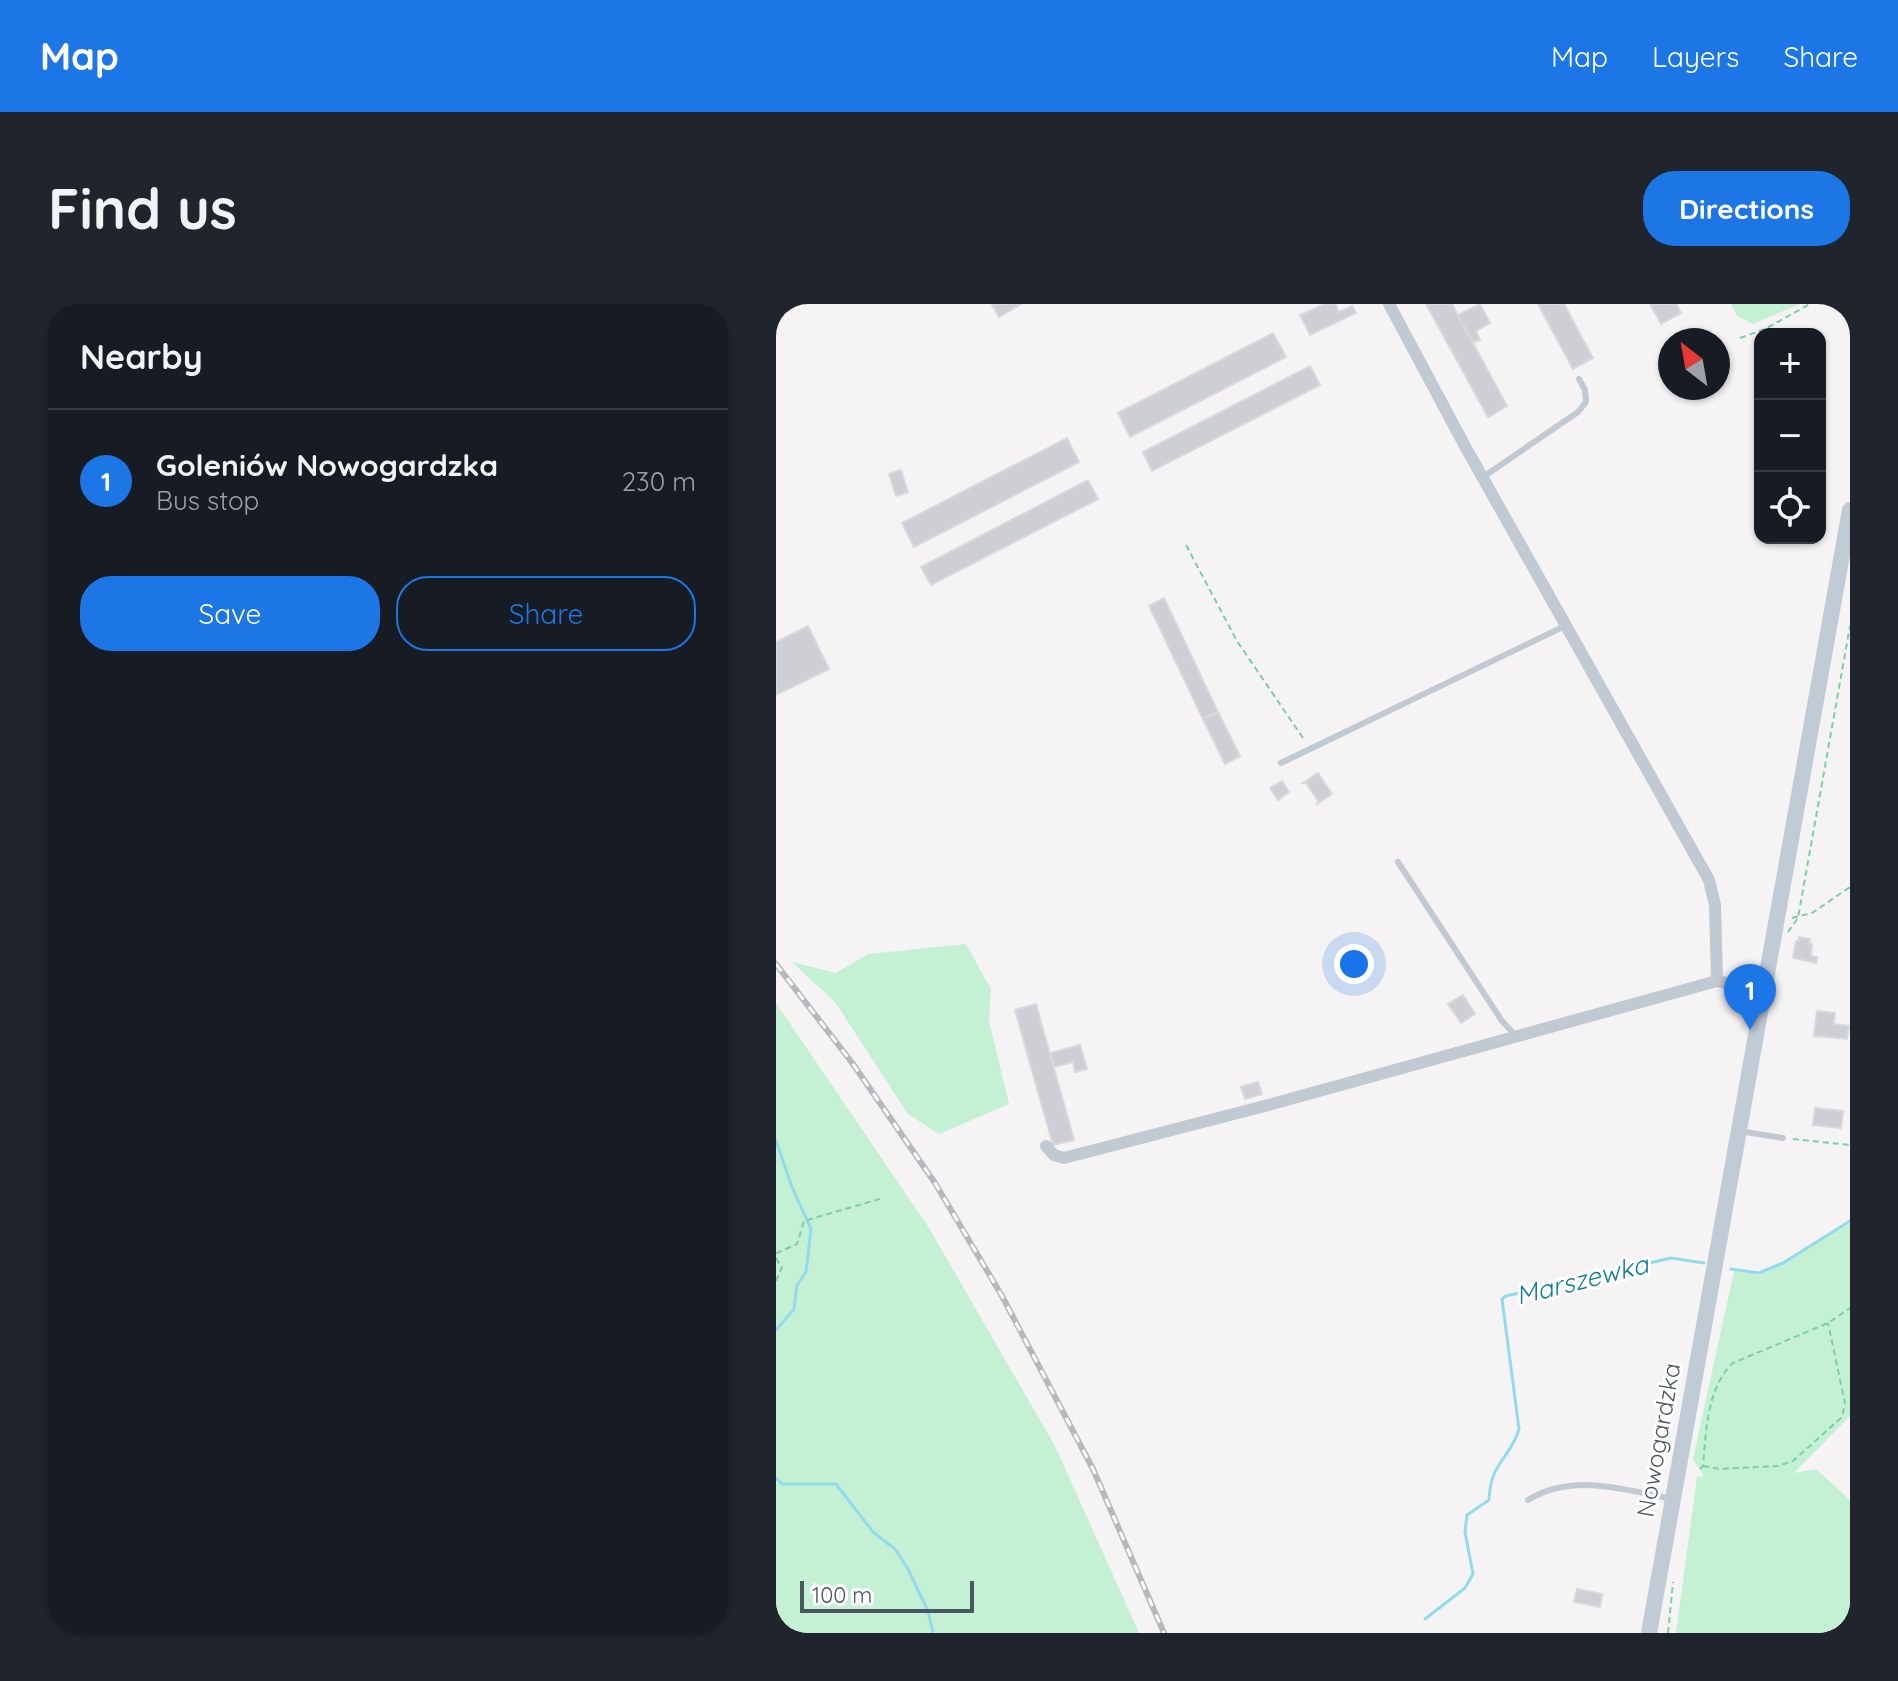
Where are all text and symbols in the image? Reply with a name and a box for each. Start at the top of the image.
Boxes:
text: Map [40,32,119,80]
text: Map [1551,39,1608,74]
text: Layers [1652,39,1739,74]
text: Share [1783,39,1858,74]
button: Directions [1643,171,1850,246]
text: Find us [48,173,237,243]
north arrow [1658,328,1730,400]
map controls [1754,328,1826,544]
button: + [1754,328,1826,400]
text: Nearby [80,335,203,378]
button: − [1754,400,1826,472]
text: Goleniów Nowogardzka [156,446,498,484]
text: 1 [101,465,111,498]
text: 230 m [622,465,696,498]
button: locate [1754,472,1826,544]
text: Bus stop [156,484,259,517]
button: Save [80,576,380,651]
button: Share [396,576,696,651]
your location [1334,944,1374,984]
pin: 1 [1724,964,1776,1030]
water label: Marszewka [1512,1247,1653,1312]
street label: Nowogardzka [1630,1360,1686,1519]
scale bar [800,1577,974,1613]
text: 100 m [812,1581,872,1609]

